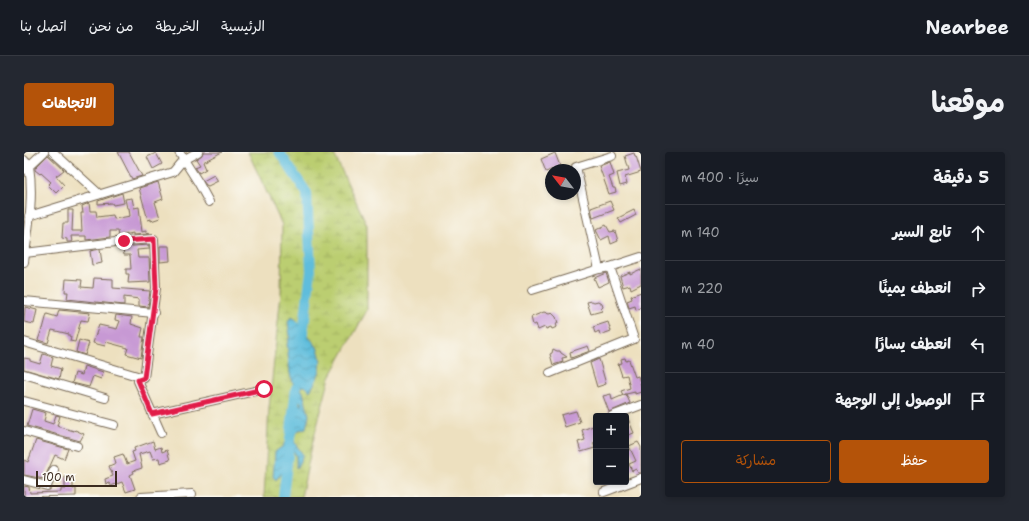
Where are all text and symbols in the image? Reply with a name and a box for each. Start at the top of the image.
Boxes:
text: Nearbee [925,15,1009,40]
text: اتصل بنا [20,17,67,35]
text: من نحن [89,17,133,35]
text: الخريطة [155,17,199,35]
text: الرئيسية [221,17,265,35]
button: الاتجاهات [24,83,114,126]
text: موقعنا [931,83,1005,121]
north arrow [545,164,581,200]
text: 5 دقيقة [933,166,989,188]
text: سيرًا · 400 m [681,169,759,186]
text: تابع السير [892,222,951,242]
icon: ahead [967,222,989,244]
text: 140 m [681,224,720,241]
route end [115,232,133,250]
text: انعطف يمينًا [879,278,951,298]
icon: right [967,278,989,300]
text: 220 m [681,280,723,297]
text: انعطف يسارًا [875,334,951,354]
icon: left [967,334,989,356]
text: 40 m [681,336,715,353]
route start [255,380,273,398]
text: الوصول إلى الوجهة [835,390,951,410]
icon: arrive [967,390,989,412]
map controls [593,413,629,485]
button: + [593,413,629,449]
button: مشاركة [681,440,831,483]
button: حفظ [839,440,989,483]
button: − [593,449,629,485]
scale bar [36,469,117,488]
text: 100 m [42,470,75,485]

